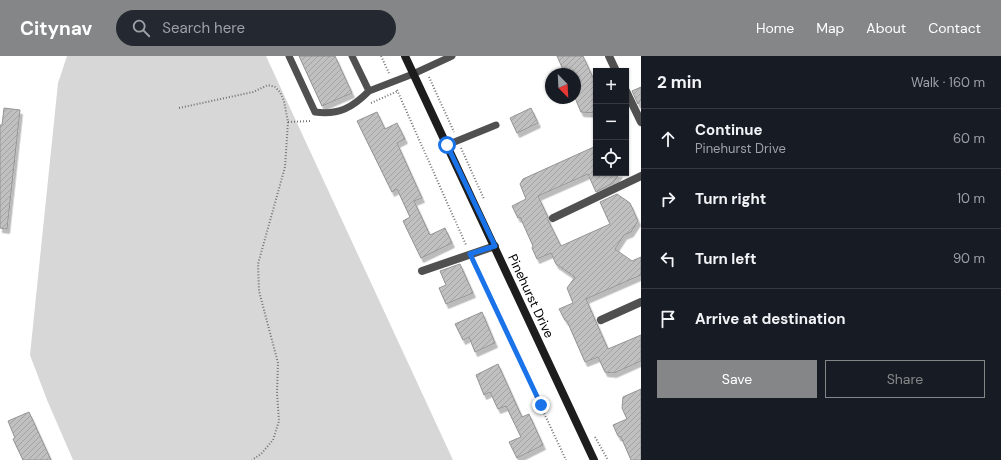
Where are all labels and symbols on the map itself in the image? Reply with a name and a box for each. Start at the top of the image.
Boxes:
north arrow [545,68,581,104]
route start [438,136,456,154]
street label: Pinehurst Drive [504,251,558,341]
route end [532,396,550,414]

